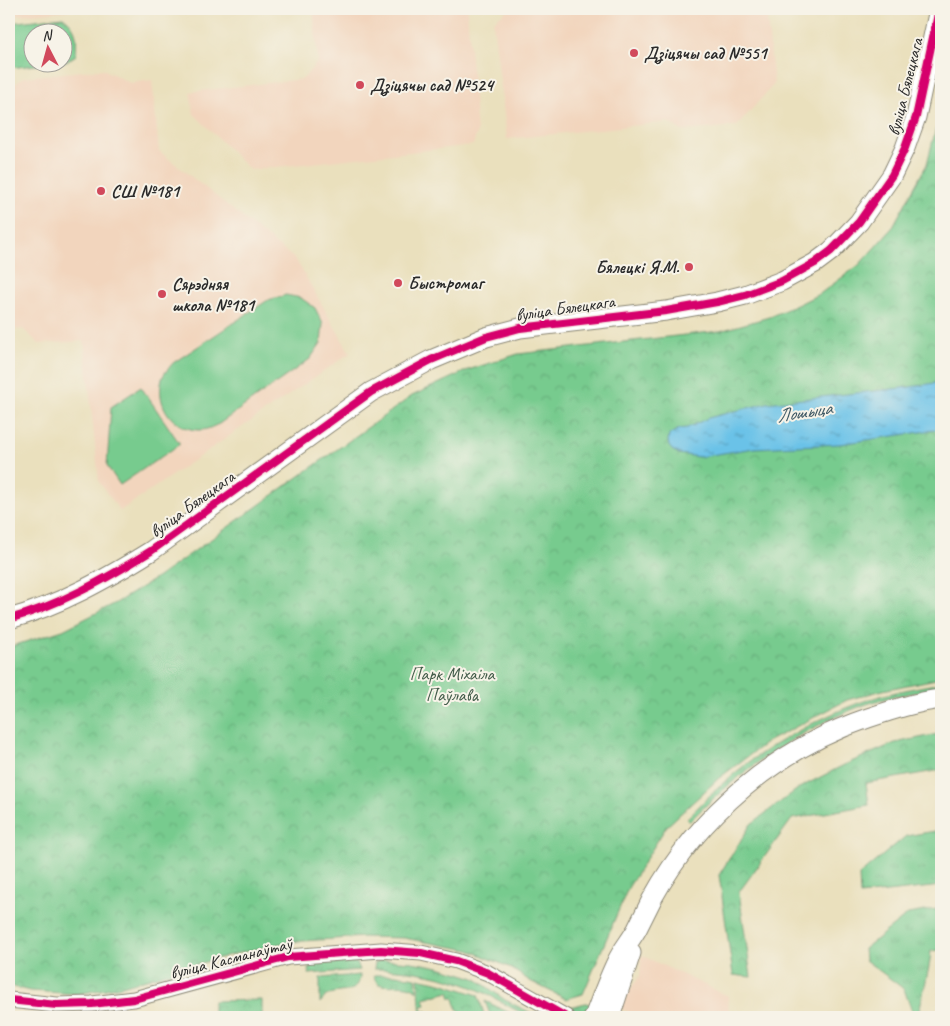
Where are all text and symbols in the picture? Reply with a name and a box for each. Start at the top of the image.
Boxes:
north arrow [22,22,72,72]
text: N [41,26,54,44]
street label: вуліца Бялецкага [882,34,928,138]
place label: Дзіцячы сад №551 [644,42,769,65]
marker: Дзіцячы сад №551 [628,47,640,59]
place label: Дзіцячы сад №524 [370,74,495,97]
marker: Дзіцячы сад №524 [354,79,366,91]
place label: СШ №181 [111,180,181,202]
marker: СШ №181 [95,185,107,197]
place label: Бялецкі Я.М. [596,256,679,278]
marker: Бялецкі Я.М. [683,261,695,273]
place label: Быстромаг [408,272,485,294]
place label: Сярэдняя школа №181 [172,273,256,316]
marker: Быстромаг [392,277,404,289]
marker: Сярэдняя школа №181 [156,288,168,300]
street label: вуліца Бялецкага [514,290,618,326]
water label: Лошыца [775,396,835,428]
street label: вуліца Бялецкага [145,465,240,542]
park label: Парк Міхаіла Паўлава [410,663,495,706]
street label: вуліца Касманаўтаў [168,932,296,984]

